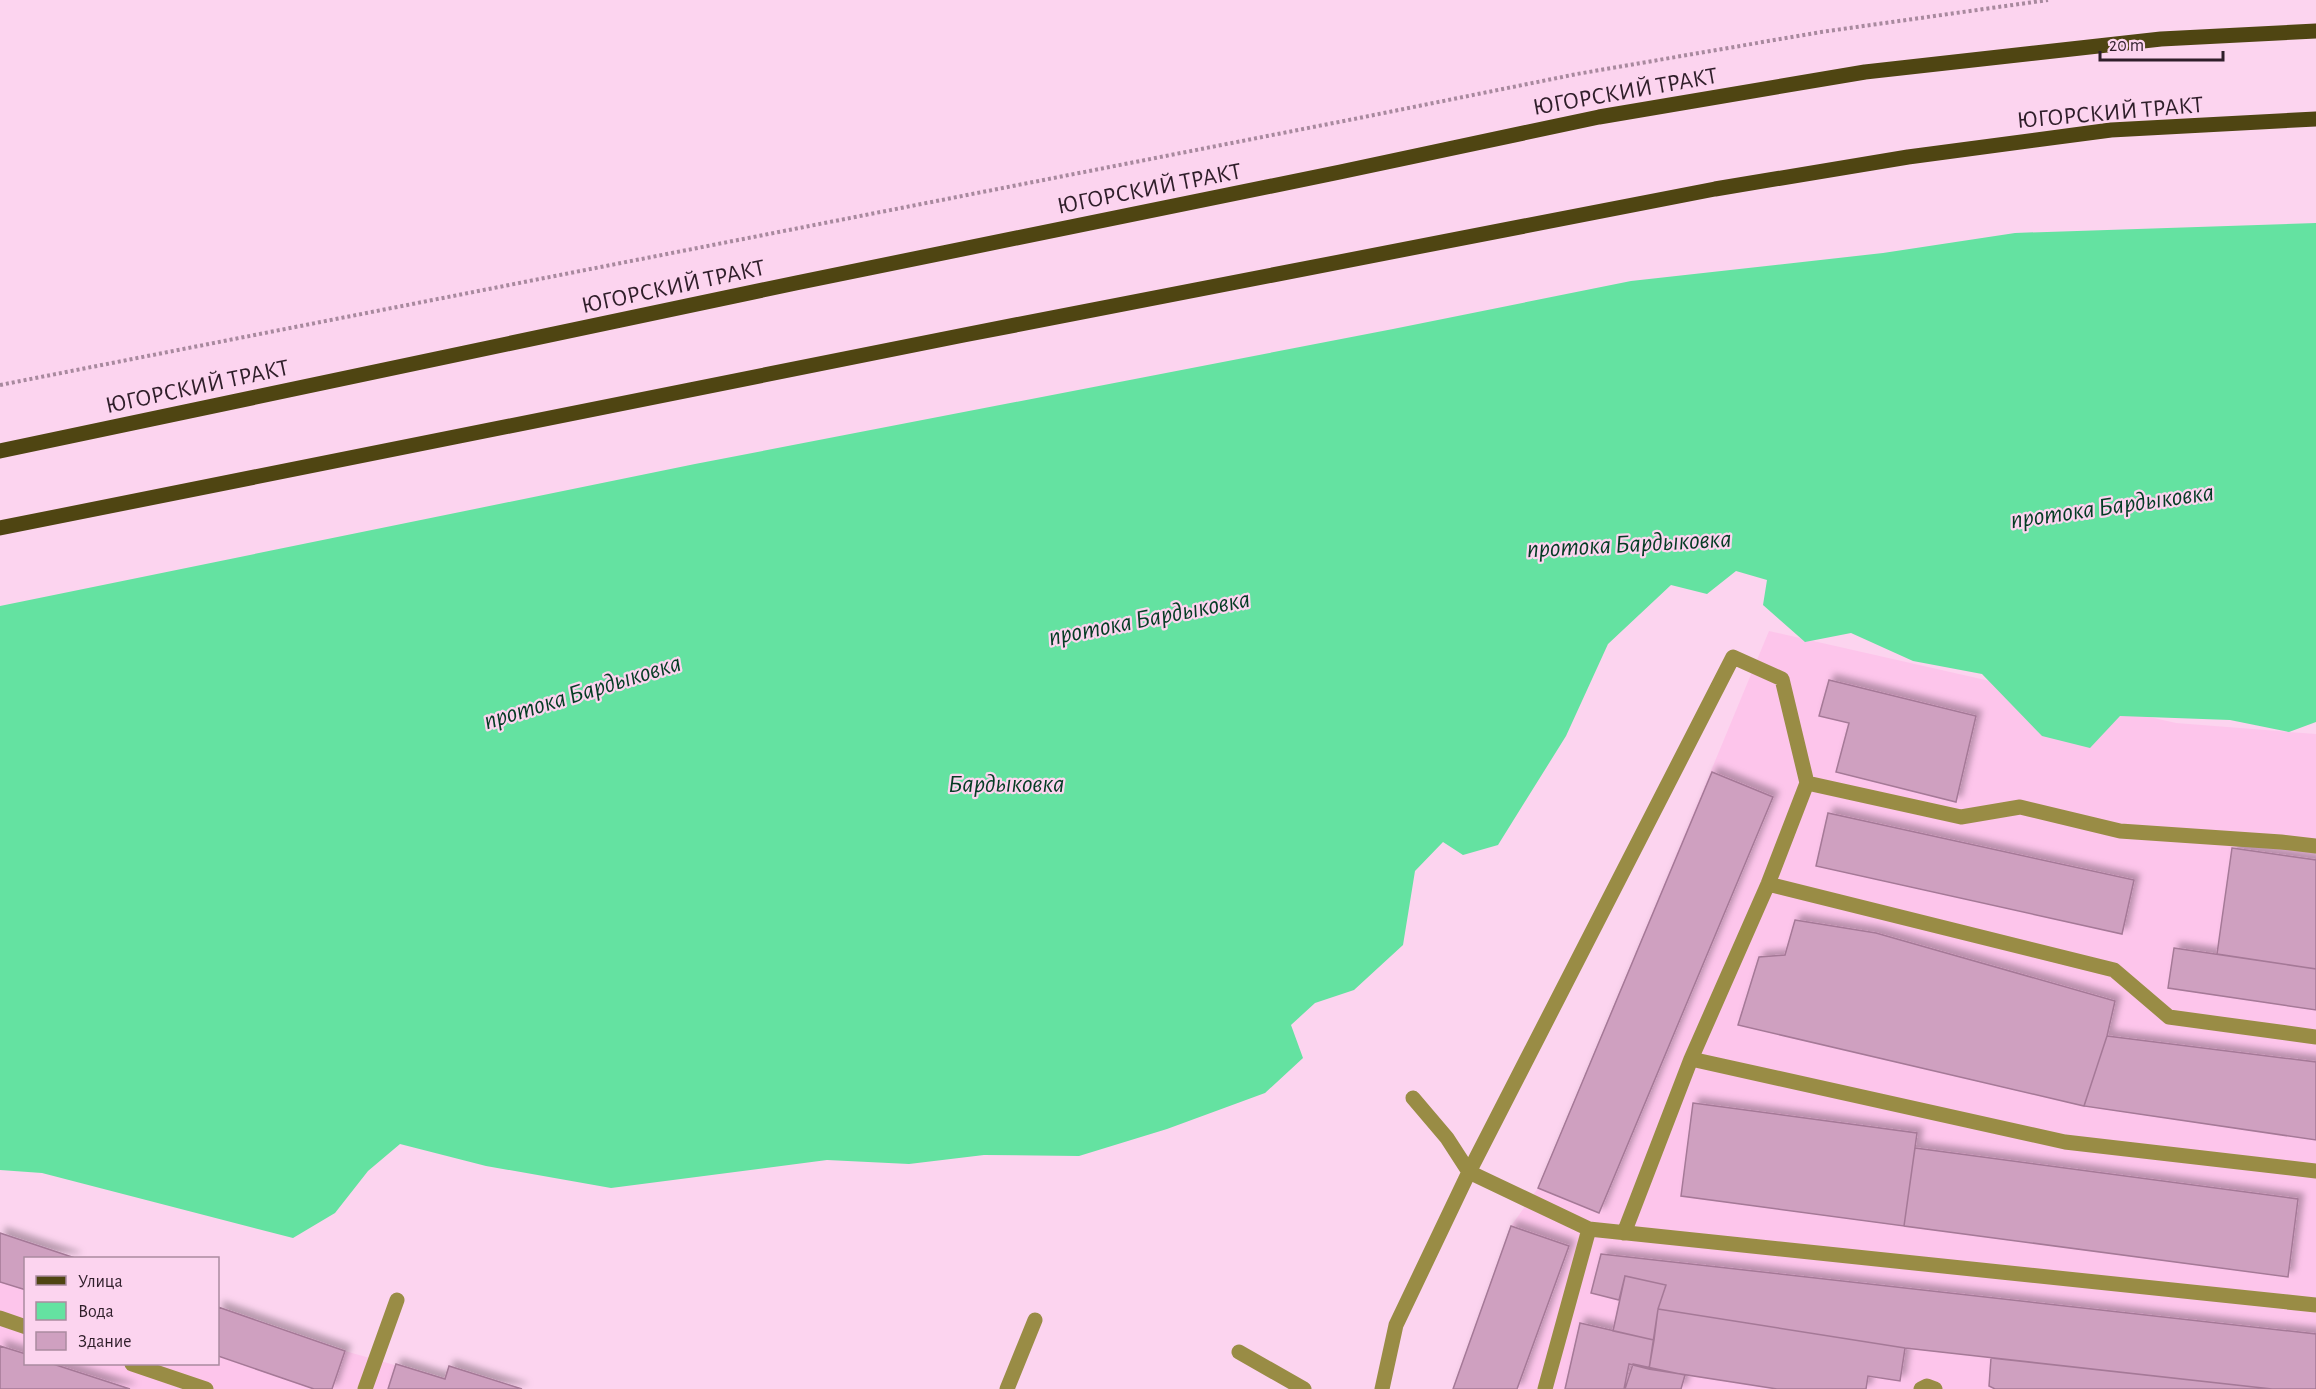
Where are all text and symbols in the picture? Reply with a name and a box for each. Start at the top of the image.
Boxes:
scale bar [2100,24,2223,62]
text: 20 m [2109,37,2144,55]
street label: ЮГОРСКИЙ ТРАКТ [1531,64,1720,120]
street label: ЮГОРСКИЙ ТРАКТ [2016,93,2205,133]
street label: ЮГОРСКИЙ ТРАКТ [1055,159,1244,219]
street label: ЮГОРСКИЙ ТРАКТ [579,256,768,318]
street label: ЮГОРСКИЙ ТРАКТ [103,356,292,418]
water label: протока Бардыковка [2009,479,2215,533]
water label: протока Бардыковка [1526,526,1732,562]
water label: протока Бардыковка [1046,586,1252,650]
water label: протока Бардыковка [481,650,684,734]
water label: Бардыковка [948,771,1064,797]
legend [24,1257,219,1365]
text: Улица [78,1273,123,1291]
text: Вода [78,1303,114,1321]
text: Здание [78,1333,132,1351]

